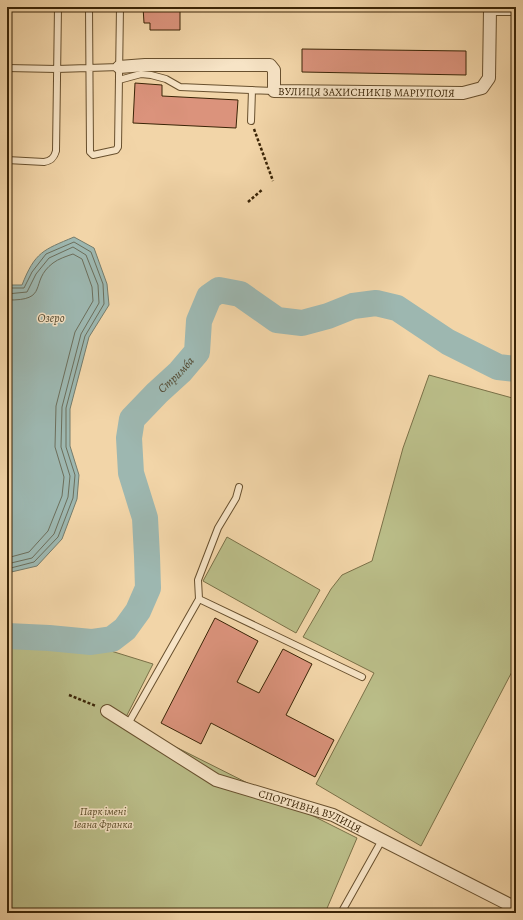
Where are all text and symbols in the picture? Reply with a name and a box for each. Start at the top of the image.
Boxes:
street label: ВУЛИЦЯ ЗАХИСНИКІВ МАРІУПОЛЯ [278,84,455,100]
water label: Озеро [37,310,65,326]
water label: Стримба [154,353,198,397]
street label: СПОРТИВНА ВУЛИЦЯ [257,786,364,836]
park label: Парк імені Івана Франка [73,804,133,832]

